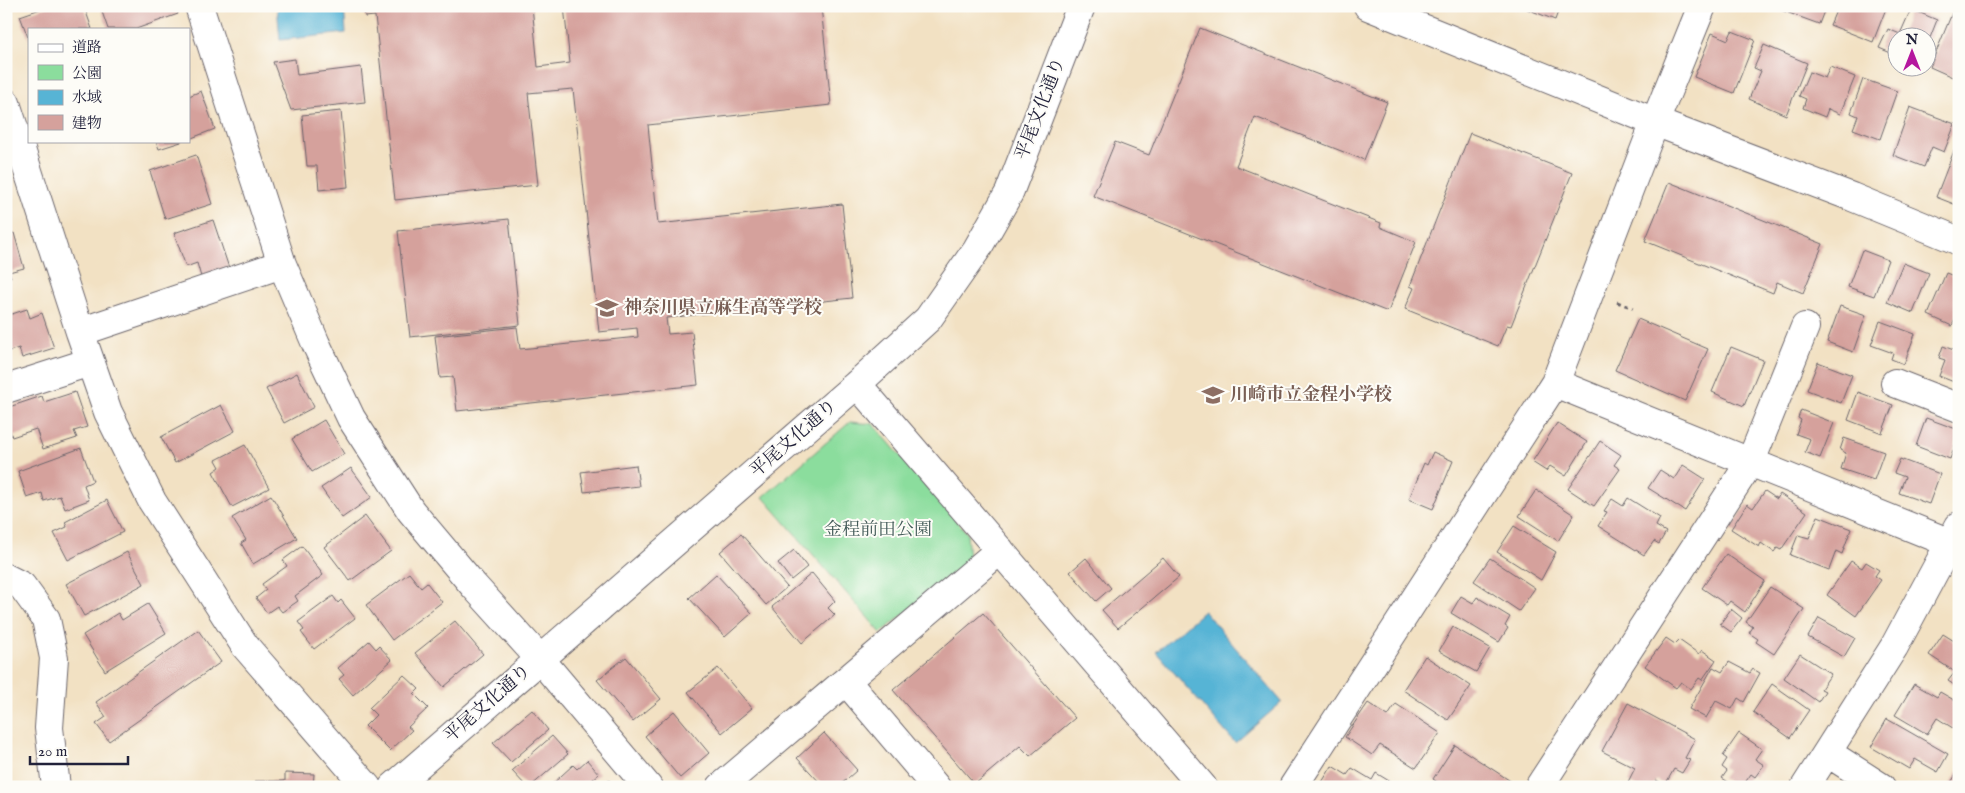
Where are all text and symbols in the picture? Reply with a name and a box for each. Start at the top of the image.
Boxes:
legend [28,28,190,142]
north arrow [1888,28,1938,78]
text: N [1905,31,1918,49]
text: 道路 [72,38,102,57]
street label: 平尾文化通り [1011,54,1071,164]
text: 公園 [72,64,102,83]
text: 水域 [72,88,102,107]
text: 建物 [72,114,102,133]
school or university icon: 神奈川県立麻生高等学校 [594,295,620,321]
place label: 神奈川県立麻生高等学校 [624,297,822,320]
school or university icon: 川崎市立金程小学校 [1200,382,1226,408]
place label: 川崎市立金程小学校 [1230,384,1392,407]
street label: 平尾文化通り [746,395,842,483]
park label: 金程前田公園 [824,519,932,542]
street label: 平尾文化通り [440,660,536,748]
scale bar [30,733,128,765]
text: 20 m [38,742,68,761]

